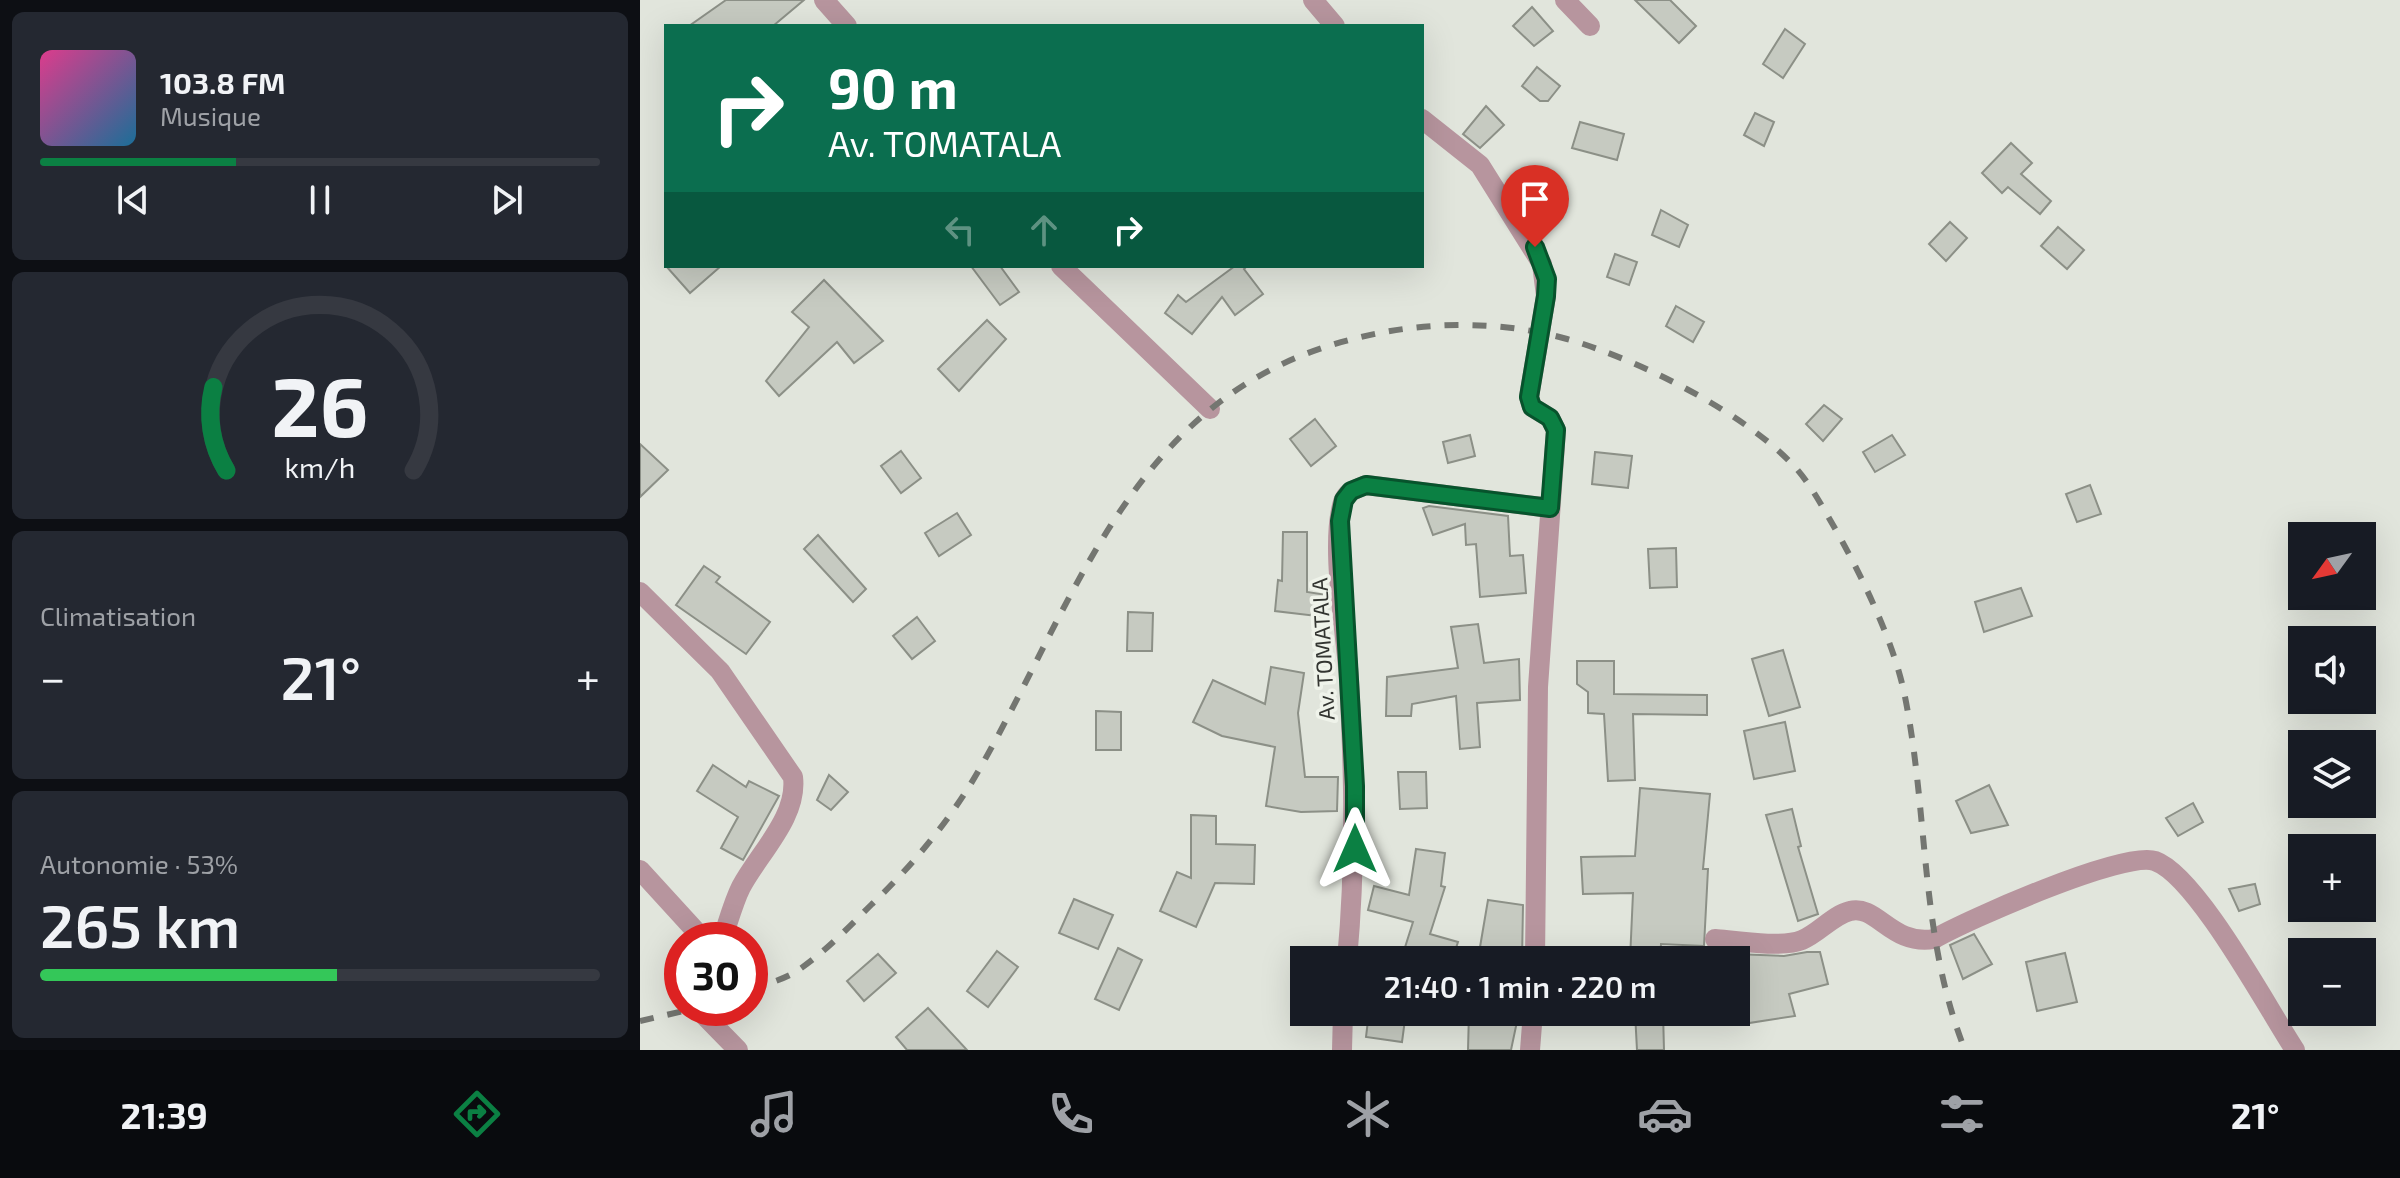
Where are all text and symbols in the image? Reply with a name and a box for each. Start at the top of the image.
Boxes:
text: 90 m [828,53,958,120]
icon: right [696,56,800,160]
text: 103.8 FM [160,64,286,100]
text: Musique [160,100,261,131]
text: Av. TOMATALA [828,121,1061,164]
pin [1501,165,1569,247]
icon: arrive [1513,177,1557,221]
icon: previous [111,178,155,222]
icon: pause [298,178,342,222]
icon: next [485,178,529,222]
icon: left [938,208,982,252]
icon: ahead [1022,208,1066,252]
icon: right [1106,208,1150,252]
text: 26 [271,354,369,454]
text: km/h [285,449,355,484]
north arrow [2288,522,2376,610]
map controls [2288,522,2376,1026]
street label: Av. TOMATALA [1305,577,1339,721]
text: Climatisation [40,600,196,631]
button: sound [2288,626,2376,714]
text: 21° [280,640,361,712]
text: − [40,650,66,703]
text: + [576,650,600,703]
button: layers [2288,730,2376,818]
position arrow [1313,807,1397,891]
button: + [2288,834,2376,922]
text: Autonomie · 53% [40,848,238,879]
text: 265 km [40,888,240,960]
speed limit sign: 30 [664,922,768,1026]
button: − [2288,938,2376,1026]
text: 21:40 · 1 min · 220 m [1384,968,1656,1004]
icon: directions [449,1086,505,1142]
icon: music [746,1086,802,1142]
icon: phone [1043,1086,1099,1142]
icon: climate [1340,1086,1396,1142]
icon: car [1637,1086,1693,1142]
icon: filters [1934,1086,1990,1142]
text: 21:39 [120,1093,208,1136]
text: 21° [2231,1093,2280,1136]

